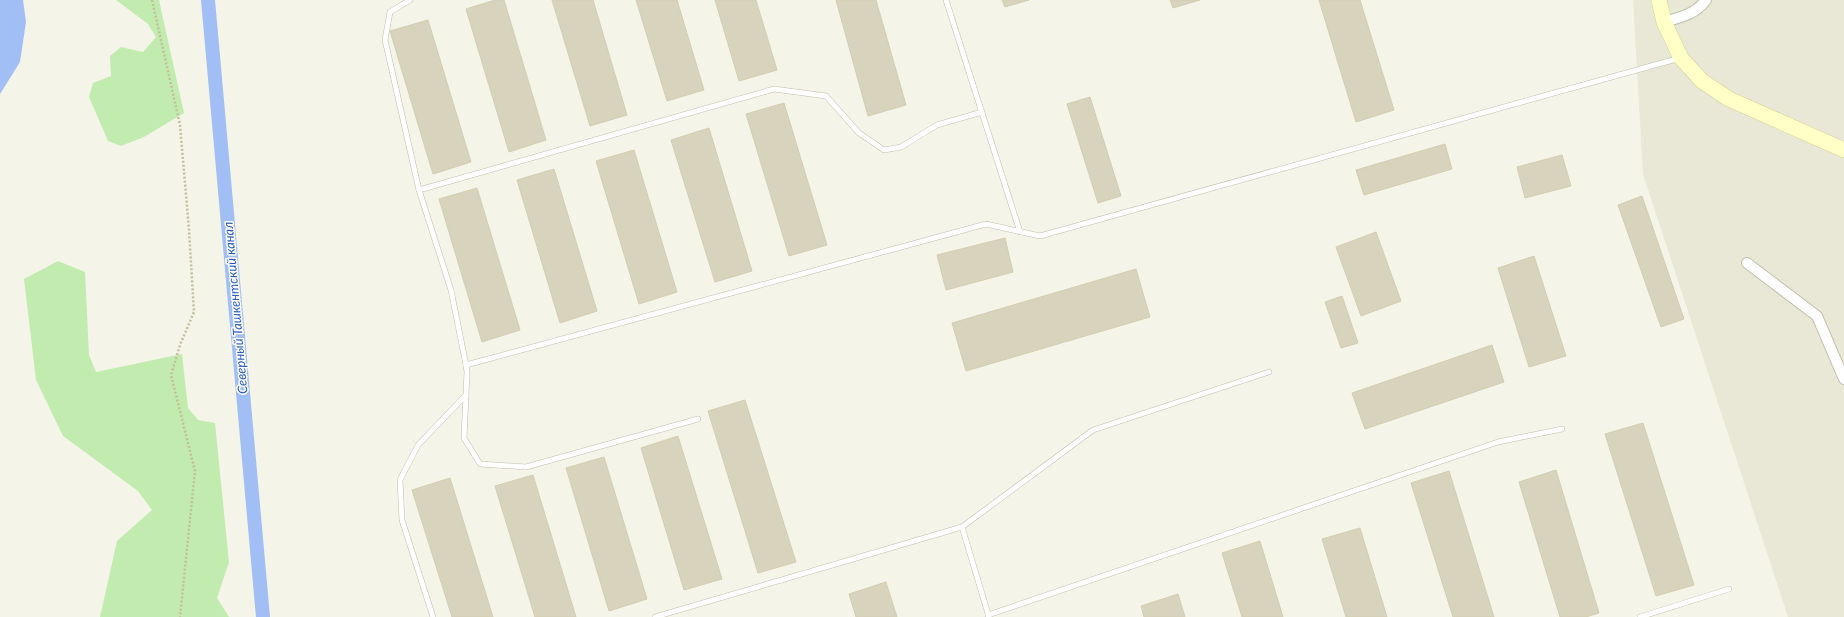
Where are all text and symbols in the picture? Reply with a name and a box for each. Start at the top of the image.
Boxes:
water label: Северный Ташкентский канал [220,221,250,395]

